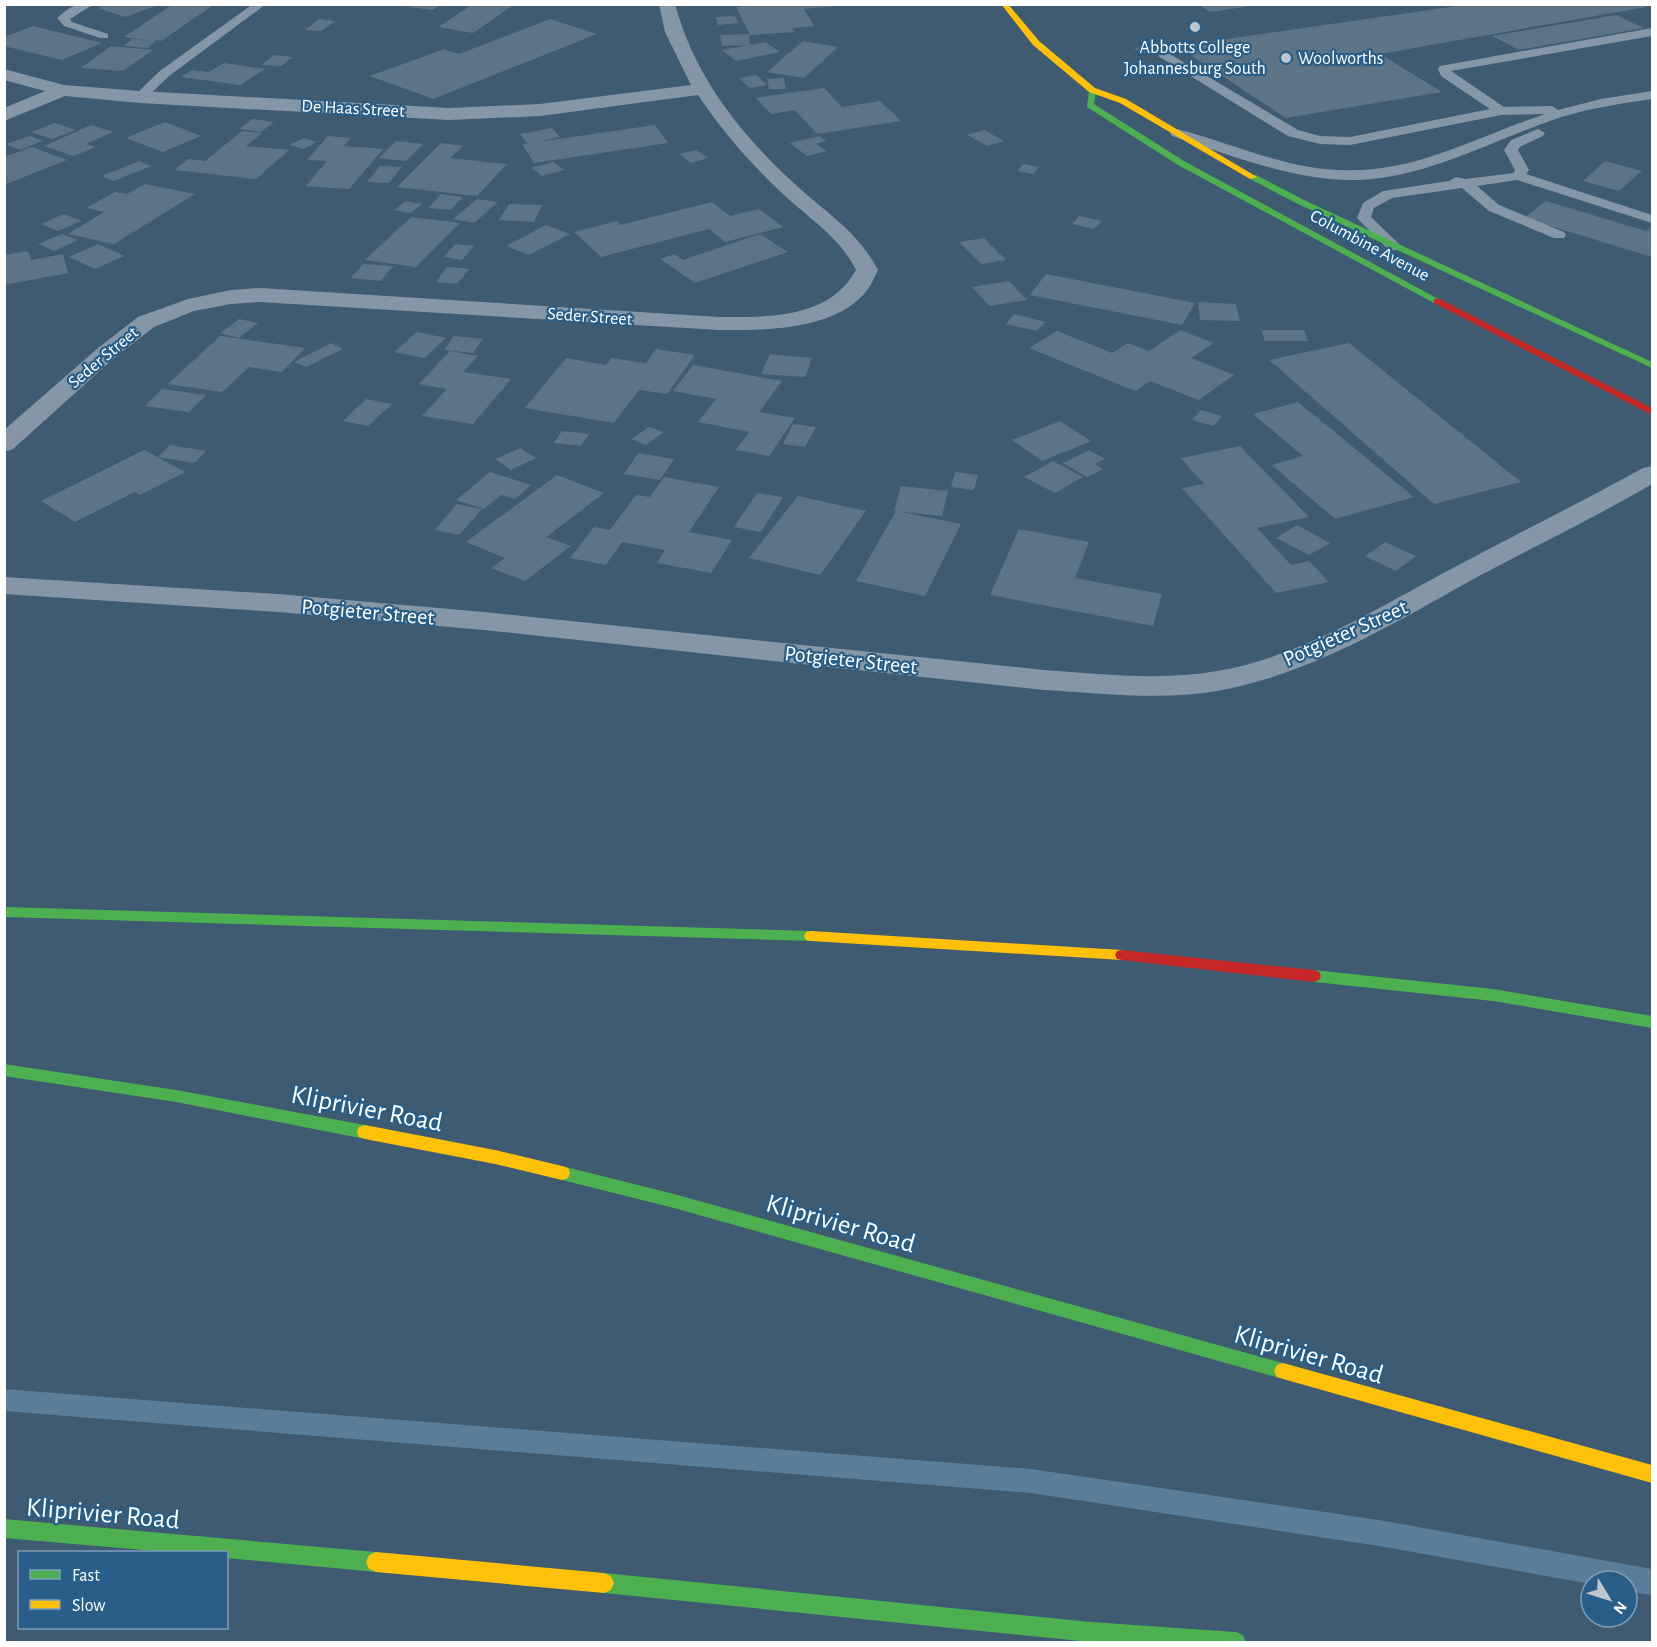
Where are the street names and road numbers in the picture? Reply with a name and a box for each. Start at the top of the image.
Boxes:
street label: De Haas Street [301,97,405,121]
street label: Columbine Avenue [1307,207,1432,285]
street label: Seder Street [547,305,633,329]
street label: Seder Street [65,323,142,392]
street label: Potgieter Street [300,595,435,629]
street label: Potgieter Street [1280,596,1411,670]
street label: Potgieter Street [783,642,918,678]
street label: Kliprivier Road [289,1081,445,1136]
street label: Kliprivier Road [763,1189,919,1258]
street label: Kliprivier Road [1231,1320,1387,1389]
street label: Kliprivier Road [25,1493,181,1534]

